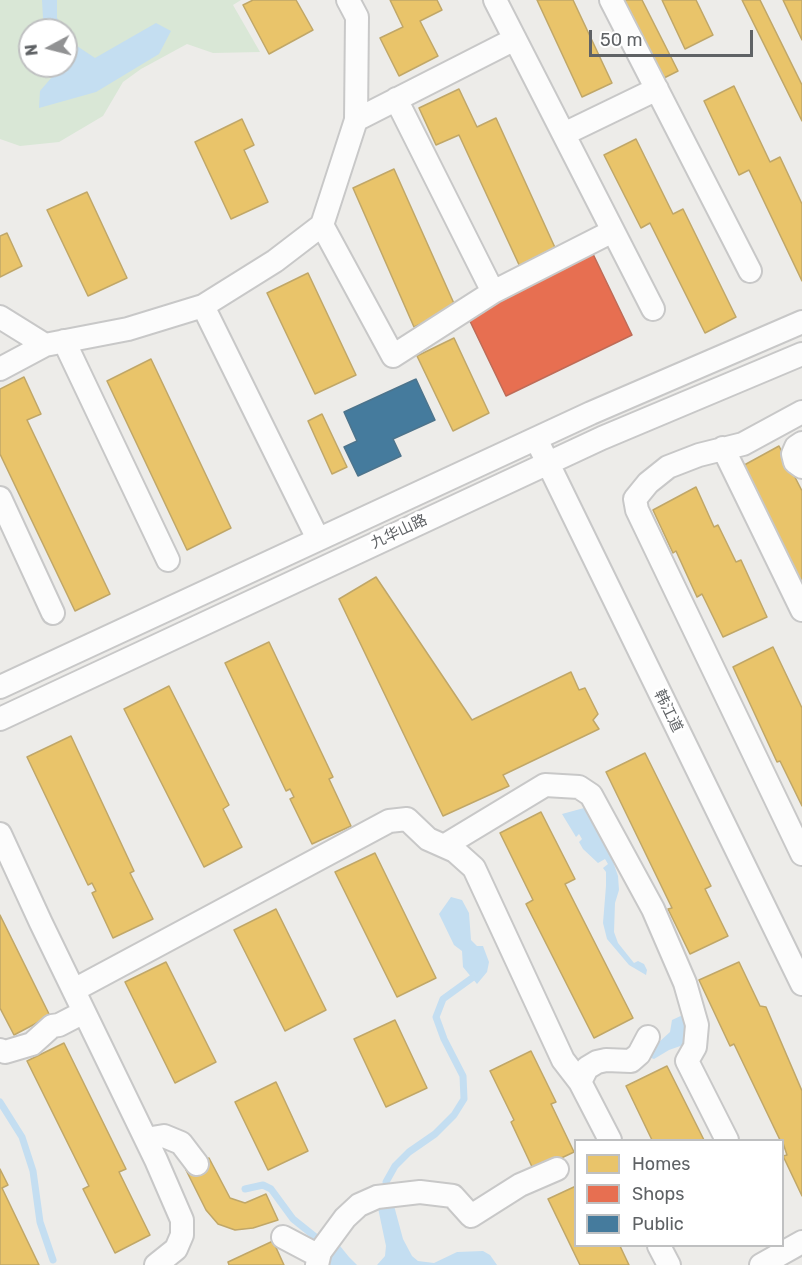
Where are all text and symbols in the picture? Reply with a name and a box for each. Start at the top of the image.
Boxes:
north arrow [18,18,78,78]
scale bar [592,18,756,56]
text: 50 m [600,29,643,51]
text: N [21,43,42,57]
street label: 九华山路 [368,511,430,553]
street label: 韩江道 [650,687,686,735]
legend [574,1139,784,1247]
text: Homes [632,1153,690,1175]
text: Shops [632,1183,684,1205]
text: Public [632,1213,684,1235]

